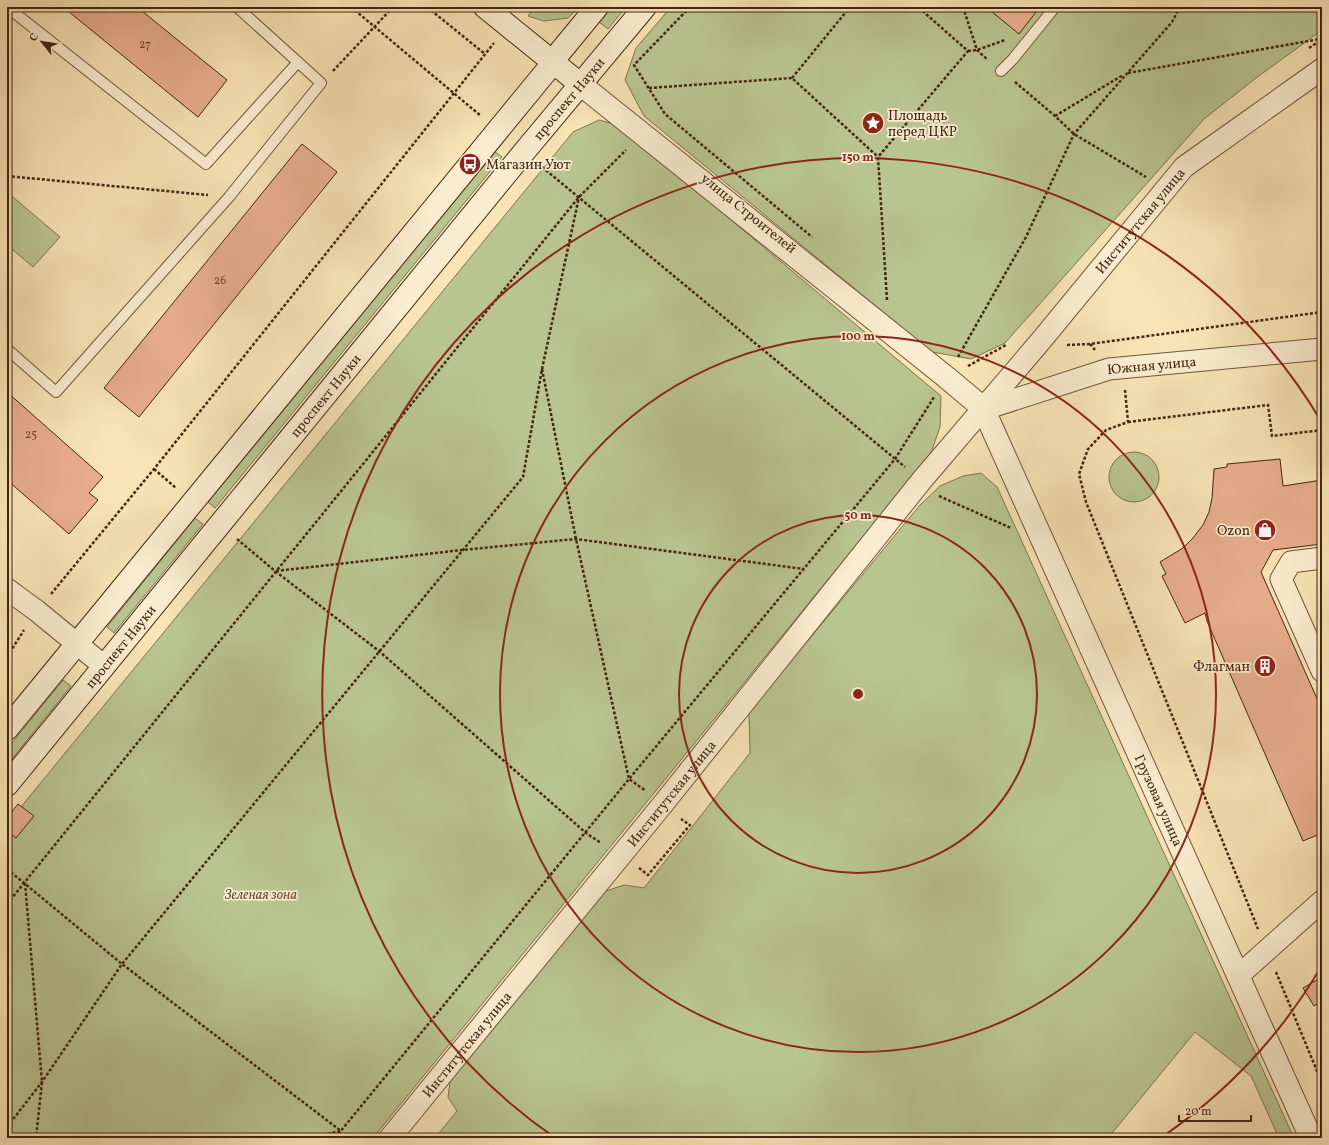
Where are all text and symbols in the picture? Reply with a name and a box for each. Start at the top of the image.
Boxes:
north arrow [22,22,62,62]
text: С [26,31,43,45]
house number: 27 [139,37,151,53]
street label: проспект Науки [530,54,610,145]
place label: Площадь перед ЦКР [888,107,957,142]
place icon: Площадь перед ЦКР [860,110,886,136]
text: 150 m [842,150,874,166]
bus stop icon: Магазин Уют [457,151,483,177]
place label: Магазин Уют [486,156,571,175]
street label: Институтская улица [1092,164,1190,278]
street label: улица Строителей [696,170,800,259]
house number: 26 [214,273,226,289]
text: 100 m [841,329,875,345]
street label: проспект Науки [287,350,366,442]
street label: Южная улица [1106,353,1197,380]
house number: 25 [25,427,37,443]
text: 50 m [844,508,872,524]
shop icon: Ozon [1252,517,1278,543]
place label: Ozon [1217,522,1250,541]
street label: проспект Науки [82,601,161,693]
building icon: Флагман [1252,653,1278,679]
place label: Флагман [1193,658,1250,677]
centre of rings [851,687,865,701]
street label: Институтская улица [624,737,721,852]
street label: Грузовая улица [1129,752,1187,850]
park label: Зеленая зона [224,886,297,905]
street label: Институтская улица [419,988,517,1102]
scale bar [1179,1097,1251,1123]
text: 20 m [1185,1104,1212,1120]

